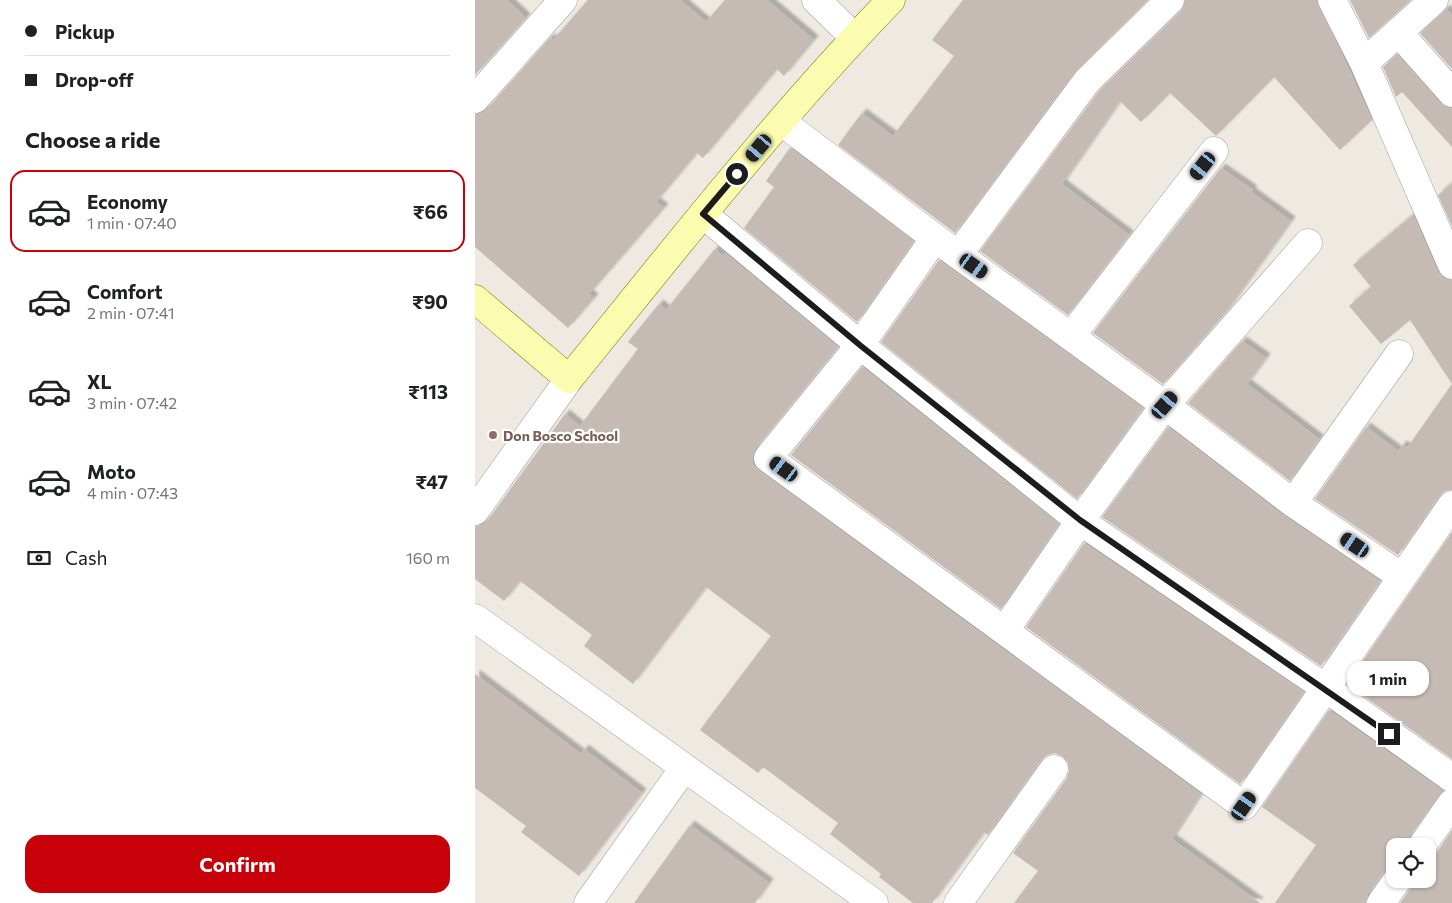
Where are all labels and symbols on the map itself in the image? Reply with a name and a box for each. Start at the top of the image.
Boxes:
car [743,132,774,164]
car [1187,150,1218,182]
route start [726,163,748,185]
car [957,251,990,281]
car [1149,389,1180,421]
place label: Don Bosco School [503,427,618,444]
marker: Don Bosco School [487,429,499,441]
car [767,454,800,484]
car [1338,530,1371,560]
callout: 1 min [1348,662,1430,696]
route end [1378,723,1400,745]
car [1229,789,1258,823]

